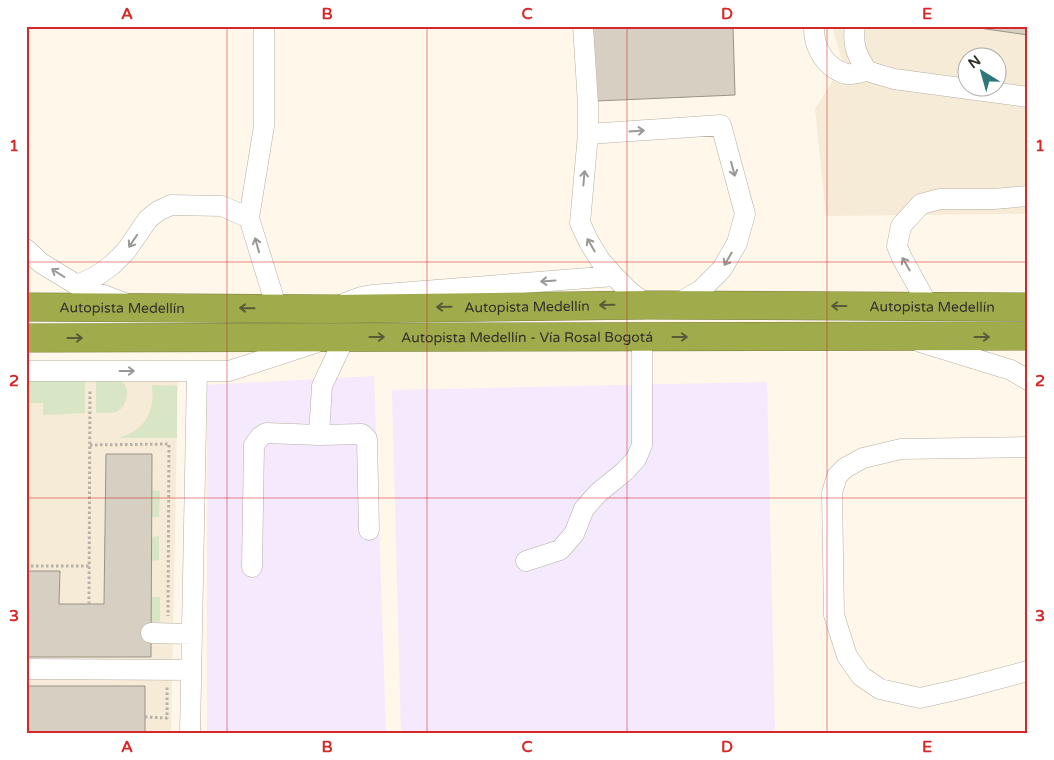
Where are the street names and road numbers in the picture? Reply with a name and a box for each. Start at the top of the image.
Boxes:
street label: Autopista Medellín [464,297,590,316]
street label: Autopista Medellín [869,298,995,315]
street label: Autopista Medellín [59,299,185,317]
street label: Autopista Medellín - Vía Rosal Bogotá [401,328,653,346]

